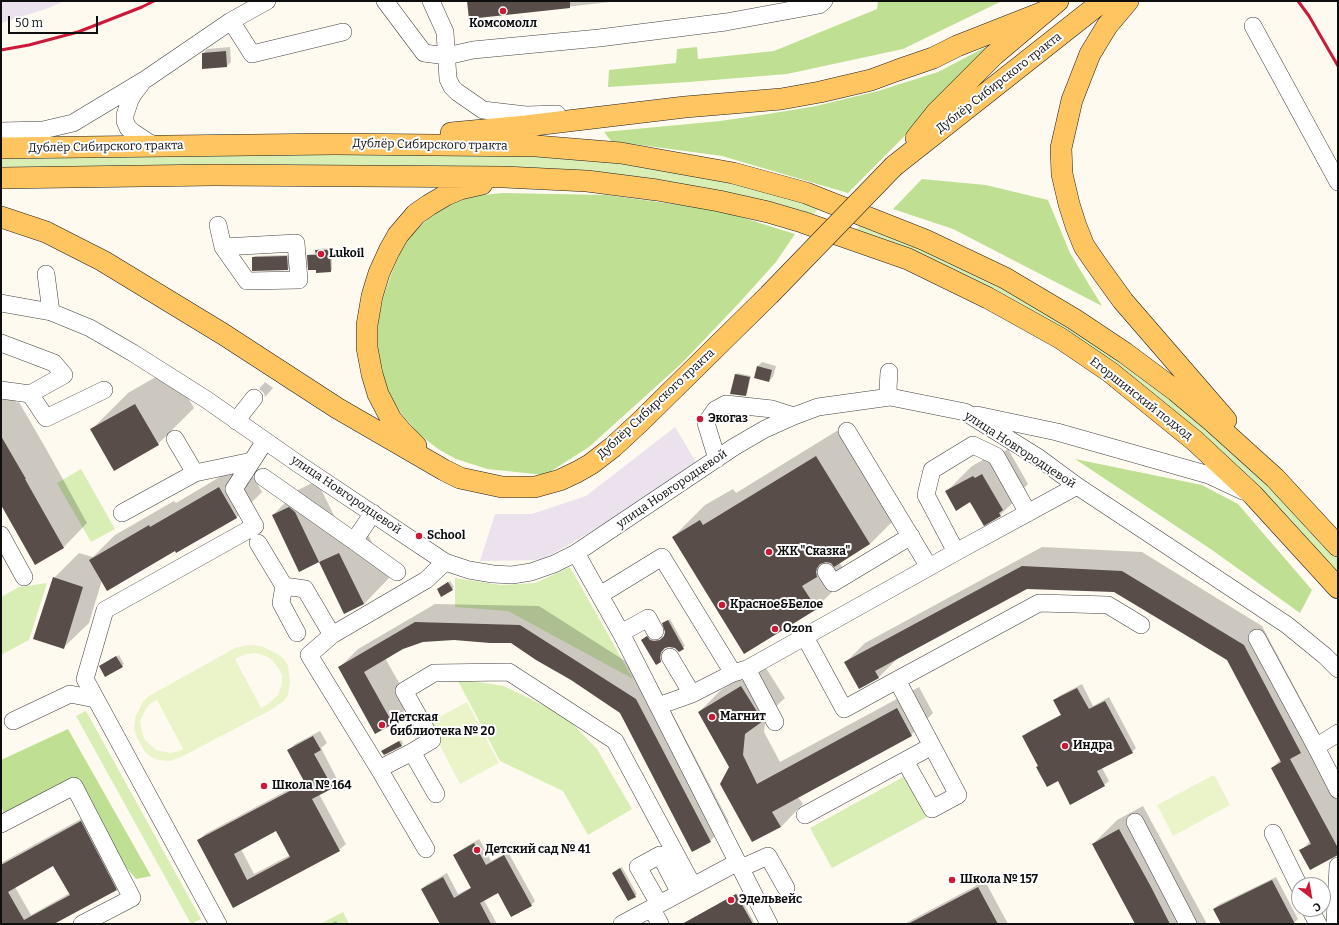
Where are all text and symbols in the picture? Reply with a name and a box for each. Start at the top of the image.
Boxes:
marker: Комсомолл [498,6,508,16]
scale bar [10,8,100,34]
text: 50 m [15,16,43,30]
place label: Комсомолл [469,17,537,31]
street label: Дублёр Сибирского тракта [933,30,1065,136]
street label: Дублёр Сибирского тракта [352,136,508,154]
street label: Дублёр Сибирского тракта [28,138,184,156]
place label: Lukoil [329,247,364,261]
marker: Lukoil [316,249,326,259]
street label: Дублёр Сибирского тракта [594,346,718,462]
street label: Егоршинский подход [1087,354,1195,444]
street label: улица Новгородцевой [962,409,1078,491]
place label: Экогаз [708,412,748,426]
marker: Экогаз [695,414,705,424]
street label: улица Новгородцевой [614,447,730,531]
street label: улица Новгородцевой [288,453,404,537]
place label: School [427,529,465,543]
marker: School [414,531,424,541]
place label: ЖК "Сказка" [777,545,850,559]
marker: ЖК "Сказка" [764,547,774,557]
place label: Красное&Белое [730,598,823,612]
marker: Красное&Белое [717,600,727,610]
place label: Ozon [783,622,812,636]
marker: Ozon [770,624,780,634]
place label: Магнит [720,710,766,724]
place label: Детская библиотека № 20 [390,711,495,739]
marker: Магнит [707,712,717,722]
marker: Детская библиотека № 20 [377,720,387,730]
place label: Индра [1073,739,1112,753]
marker: Индра [1060,741,1070,751]
place label: Школа № 164 [272,779,352,793]
marker: Школа № 164 [259,781,269,791]
place label: Детский сад № 41 [485,843,590,857]
marker: Детский сад № 41 [472,845,482,855]
place label: Школа № 157 [960,873,1038,887]
marker: Школа № 157 [947,875,957,885]
north arrow [1291,877,1331,917]
place label: Эдельвейс [739,893,802,907]
marker: Эдельвейс [726,895,736,905]
text: С [1311,899,1323,914]

